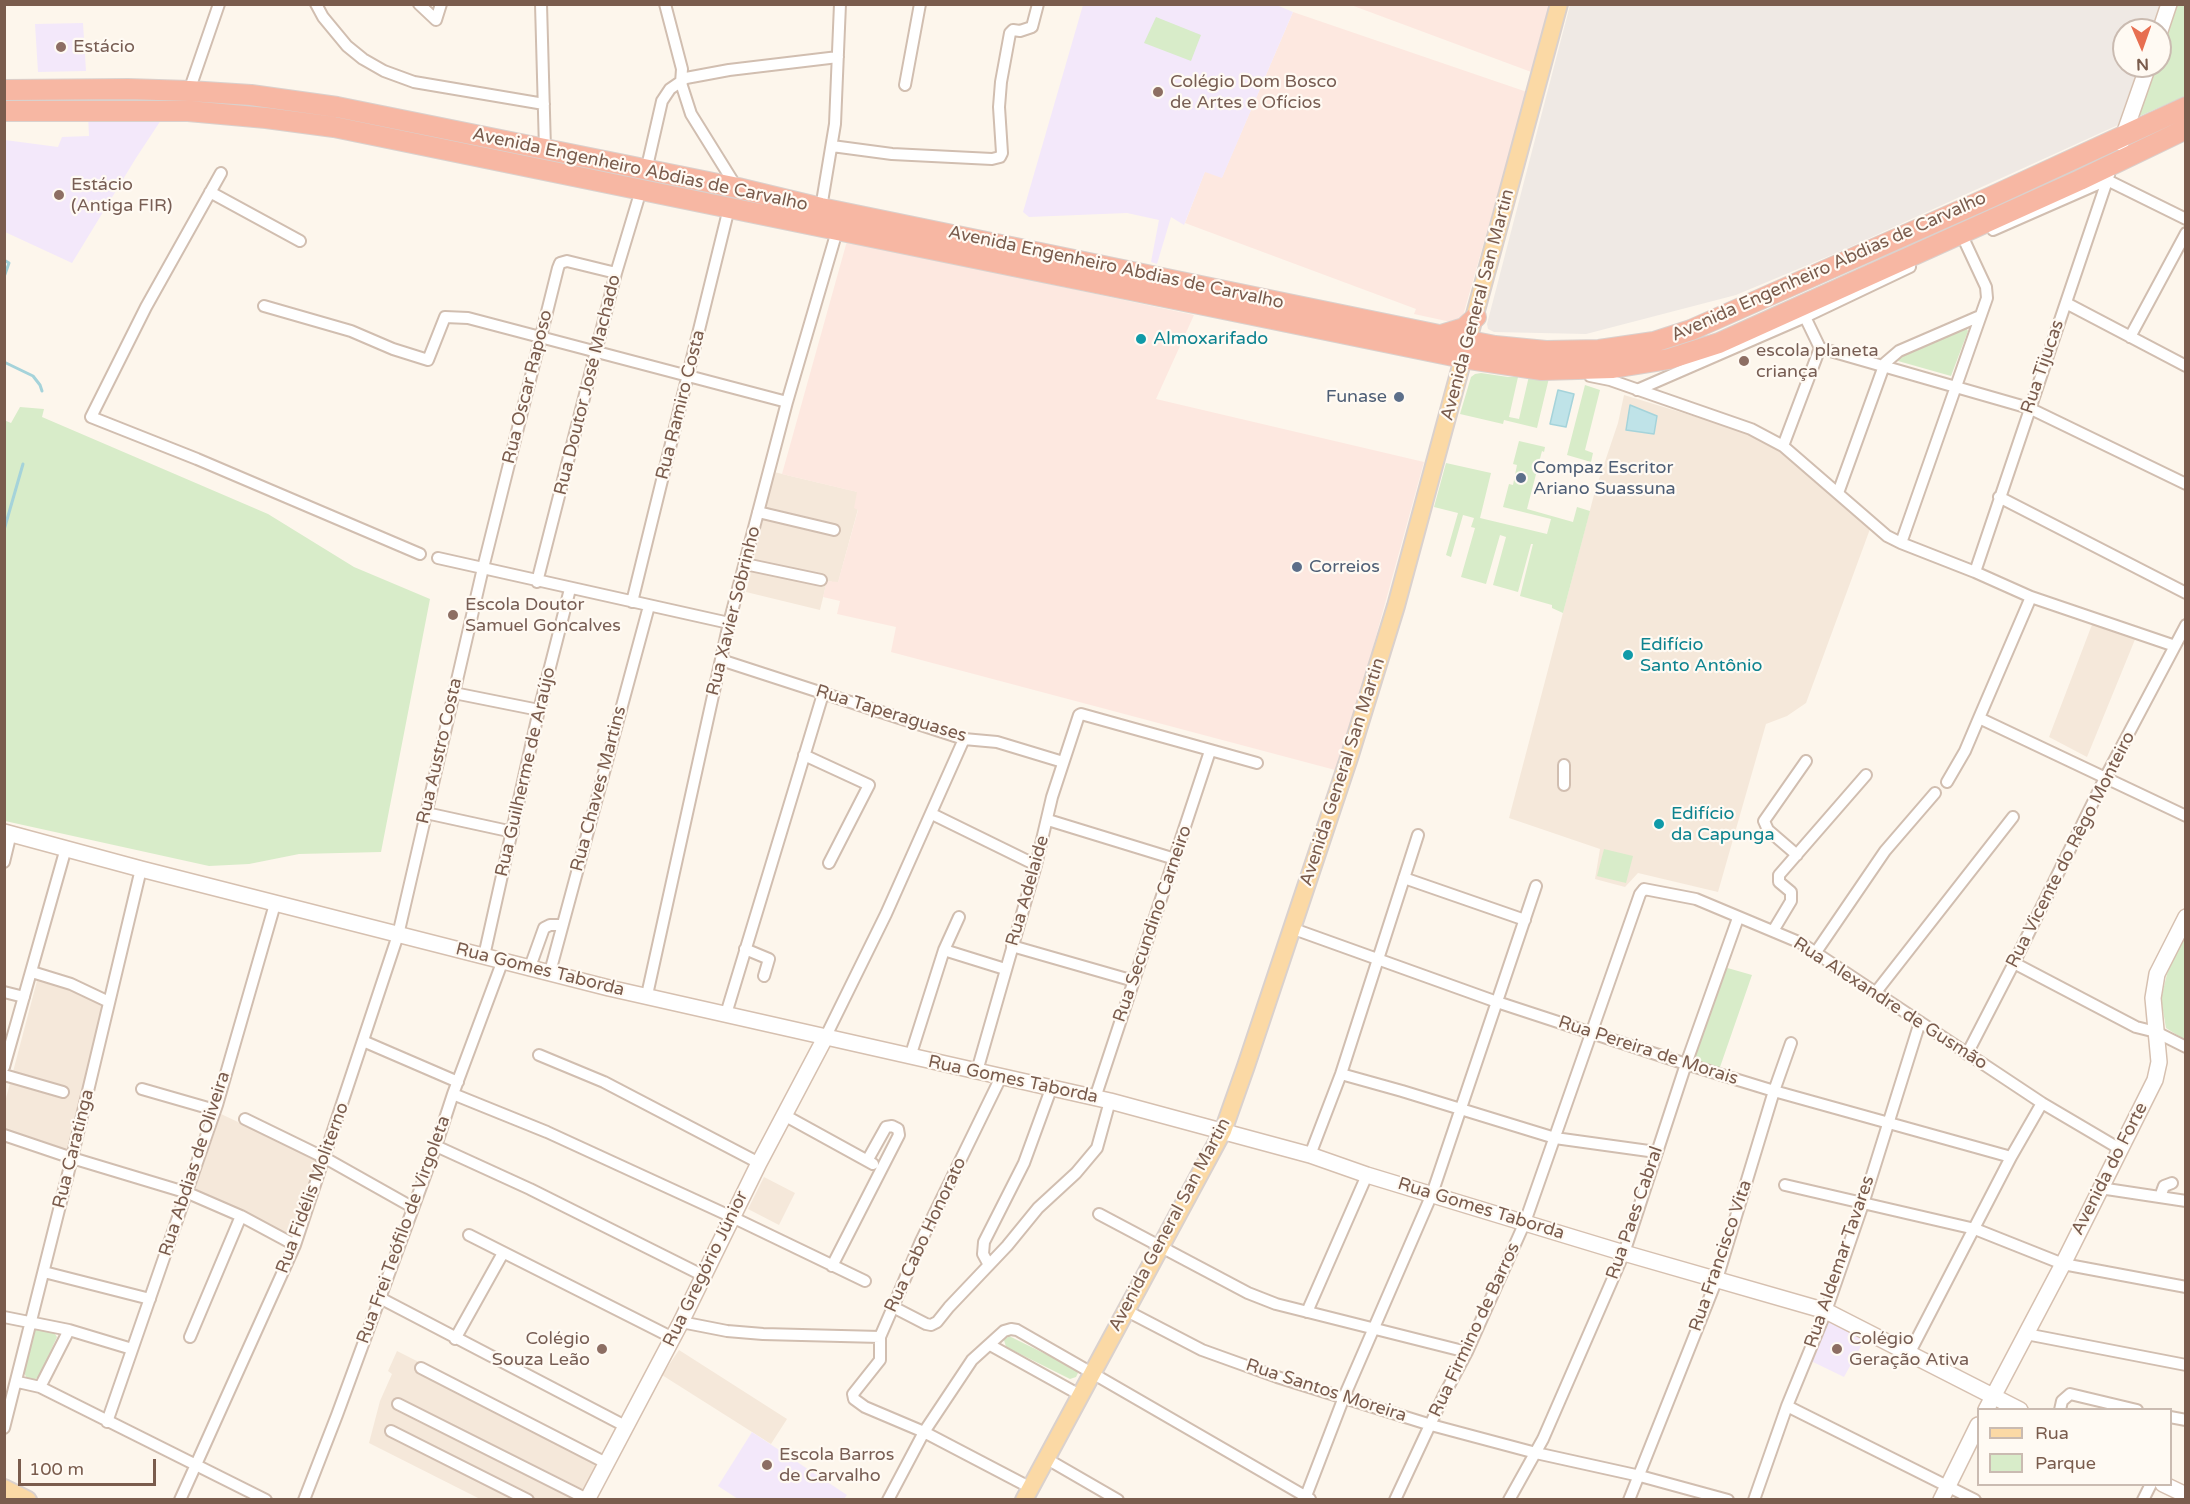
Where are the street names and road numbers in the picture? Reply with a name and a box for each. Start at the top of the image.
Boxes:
street label: Avenida Engenheiro Abdias de Carvalho [470,124,810,216]
street label: Avenida General San Martin [1437,187,1519,423]
street label: Avenida Engenheiro Abdias de Carvalho [1668,188,1990,346]
street label: Avenida Engenheiro Abdias de Carvalho [946,222,1286,314]
street label: Rua Doutor José Machado [550,273,626,497]
street label: Rua Oscar Raposo [498,308,558,466]
street label: Rua Tijucas [2017,317,2069,417]
street label: Rua Ramiro Costa [652,328,710,482]
street label: Rua Xavier Sobrinho [702,524,766,698]
street label: Avenida General San Martin [1296,655,1390,889]
street label: Rua Guilherme de Araújo [491,665,561,879]
street label: Rua Austro Costa [413,676,467,826]
street label: Rua Taperaguases [813,681,969,747]
street label: Rua Chaves Martins [567,704,631,874]
street label: Rua Vicente do Rêgo Monteiro [2002,728,2140,972]
street label: Rua Secundino Carneiro [1109,823,1197,1025]
street label: Rua Adelaide [1002,833,1054,949]
street label: Rua Alexandre de Gusmão [1789,933,1991,1075]
street label: Rua Gomes Taborda [453,939,627,1001]
street label: Rua Pereira de Morais [1555,1012,1741,1090]
street label: Rua Gomes Taborda [926,1051,1100,1109]
street label: Rua Abdias de Oliveira [155,1069,235,1259]
street label: Rua Caratinga [49,1087,99,1211]
street label: Avenida do Forte [2067,1099,2153,1239]
street label: Rua Fidélis Moliterno [272,1100,354,1276]
street label: Rua Frei Teófilo de Virgoleta [353,1113,455,1347]
street label: Avenida General San Martin [1104,1115,1236,1335]
street label: Rua Paes Cabral [1602,1144,1668,1282]
street label: Rua Cabo Honorato [881,1154,971,1316]
street label: Rua Gomes Taborda [1395,1173,1567,1245]
street label: Rua Aldemar Tavares [1800,1173,1880,1351]
street label: Rua Francisco Vita [1685,1177,1757,1335]
street label: Rua Gregório Júnior [659,1187,753,1351]
street label: Rua Firmino de Barros [1425,1239,1525,1421]
street label: Rua Santos Moreira [1243,1355,1409,1427]

